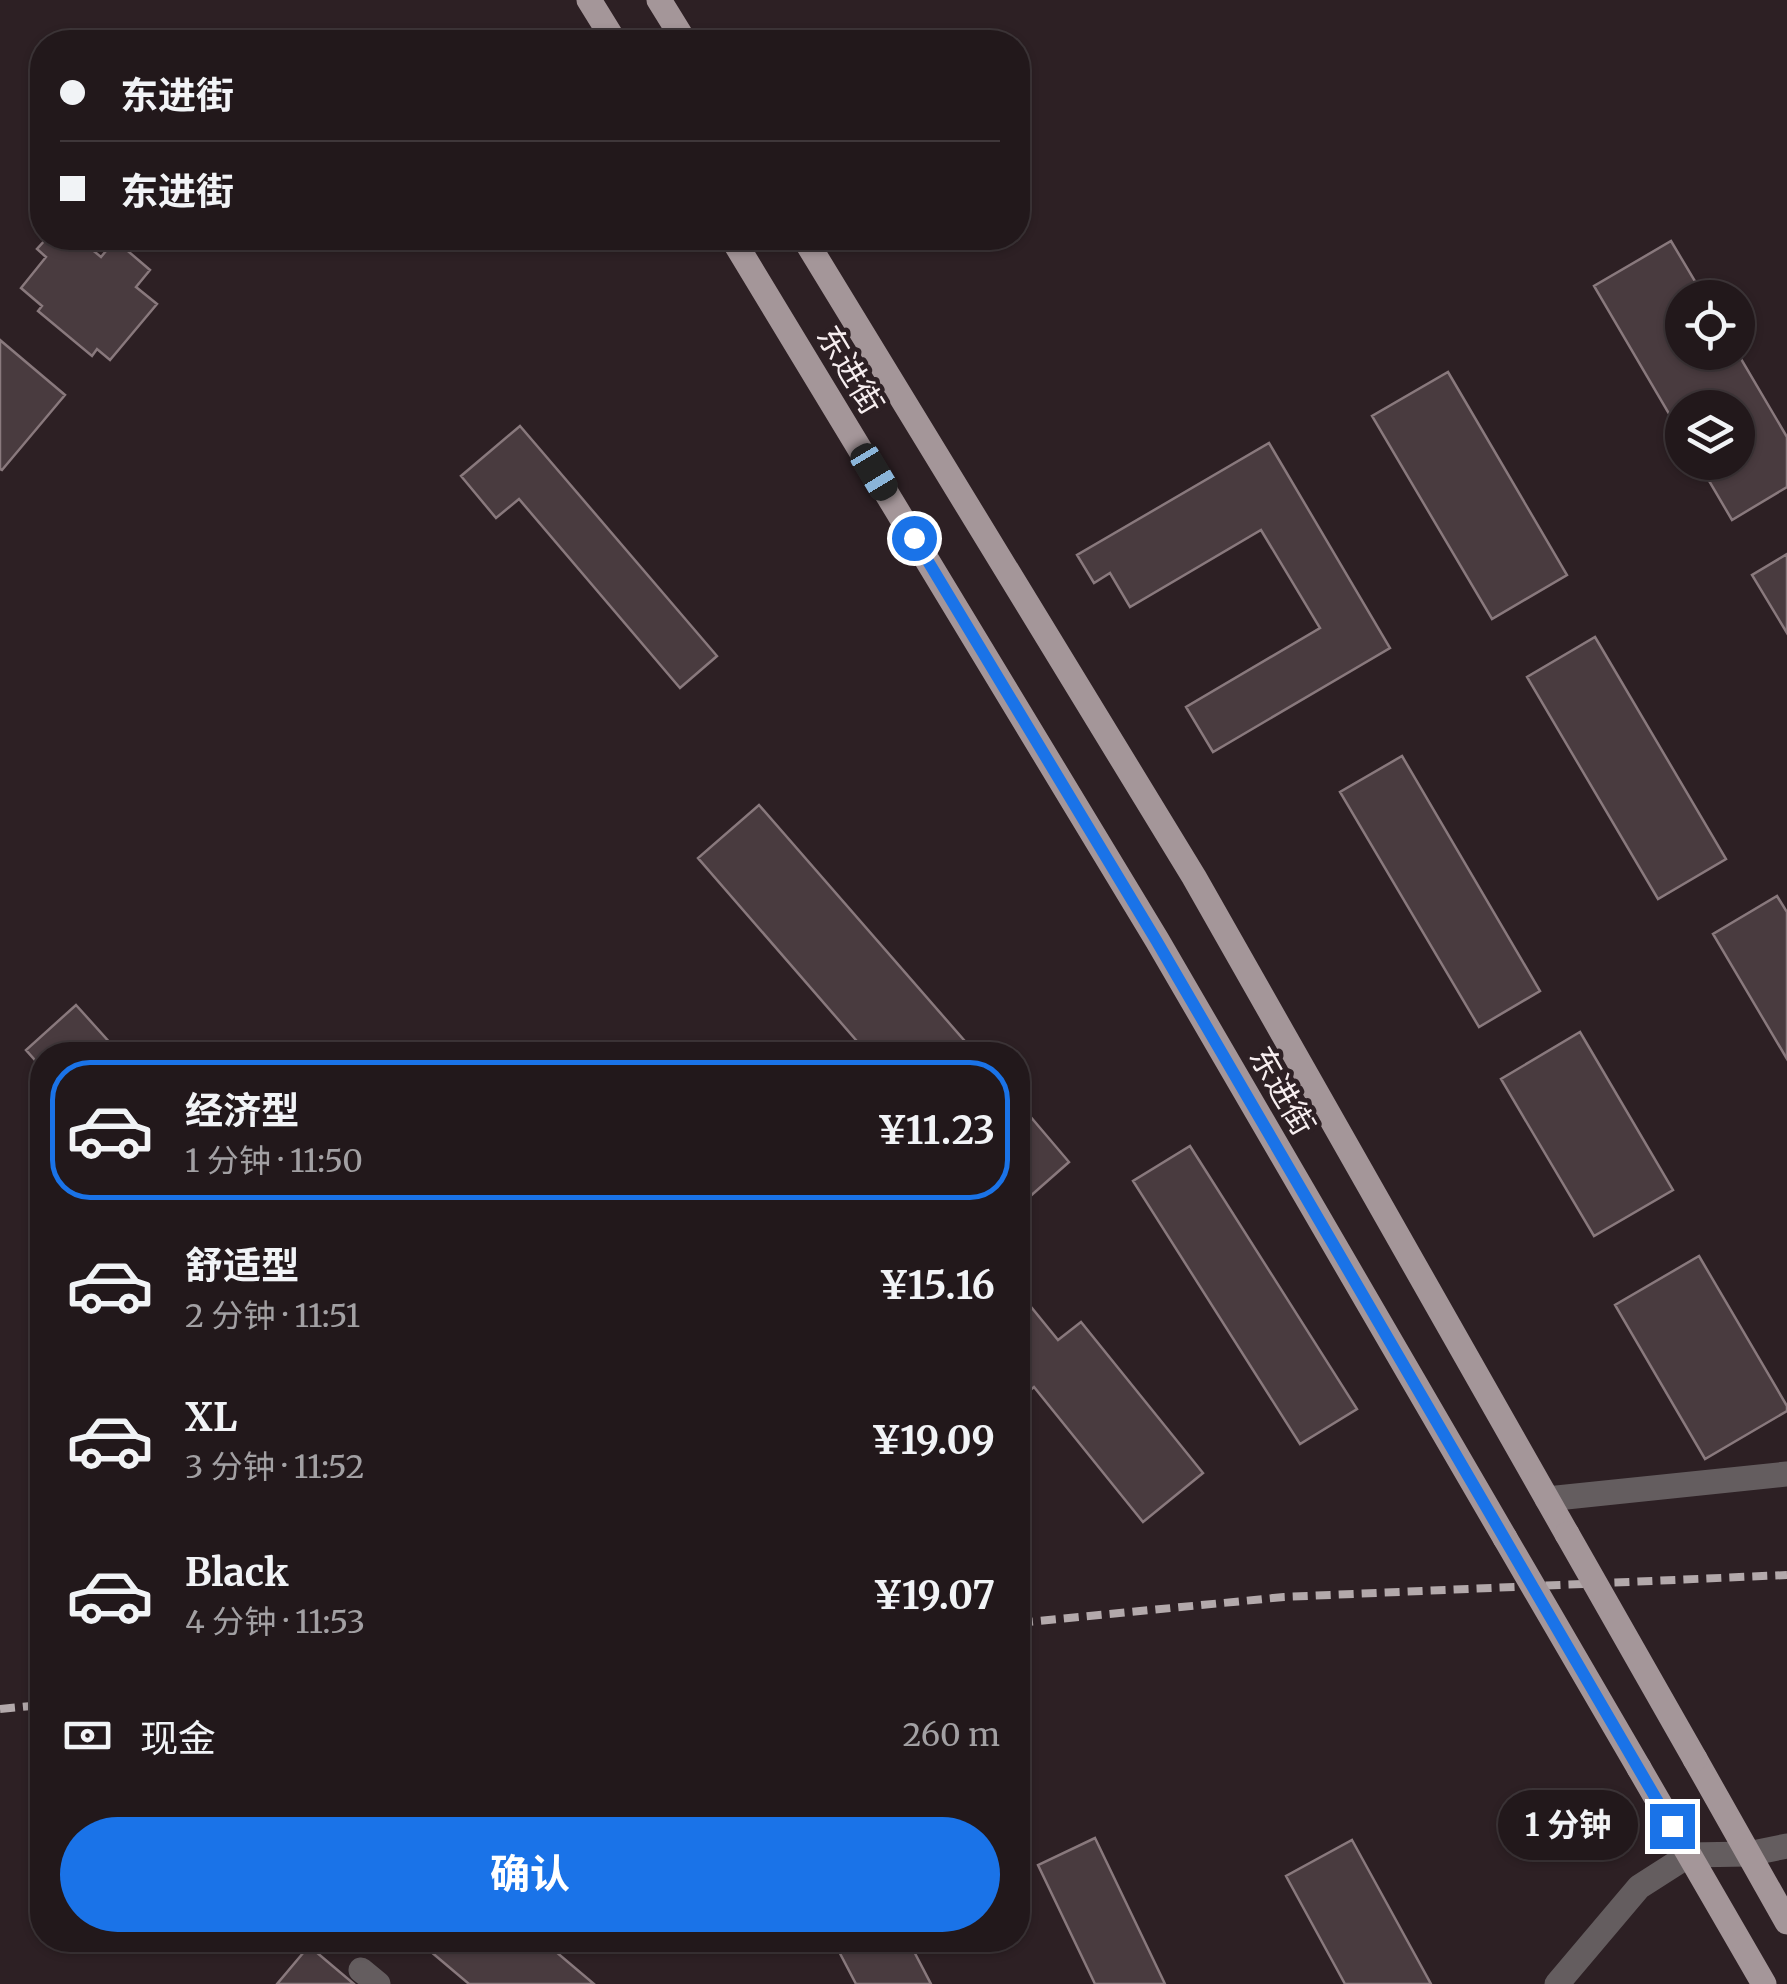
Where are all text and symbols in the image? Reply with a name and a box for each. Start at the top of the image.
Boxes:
text: 东进街 [120,72,234,119]
text: 东进街 [120,168,234,215]
map controls [1665,280,1755,480]
button: locate [1665,280,1755,370]
street label: 东进街 [808,319,892,421]
button: layers [1665,390,1755,480]
car [846,439,902,505]
route start [892,516,937,561]
street label: 东进街 [1241,1039,1323,1143]
icon: car [65,1085,155,1175]
text: 经济型 [185,1087,299,1134]
text: ¥11.23 [877,1107,995,1154]
text: 1 分钟 · 11:50 [185,1141,363,1181]
icon: car [65,1240,155,1330]
text: 舒适型 [185,1242,299,1289]
text: ¥15.16 [879,1262,995,1309]
text: 2 分钟 · 11:51 [185,1296,360,1336]
text: XL [185,1394,237,1441]
icon: car [65,1395,155,1485]
text: ¥19.09 [871,1417,995,1464]
text: 3 分钟 · 11:52 [185,1447,364,1487]
text: Black [185,1549,289,1596]
icon: car [65,1550,155,1640]
text: ¥19.07 [873,1572,995,1619]
text: 4 分钟 · 11:53 [185,1602,365,1642]
icon: cash [60,1708,115,1763]
text: 现金 [140,1715,216,1762]
text: 260 m [902,1715,1000,1755]
callout: 1 分钟 [1497,1791,1637,1861]
route end [1650,1804,1695,1849]
text: 1 分钟 [1525,1805,1611,1845]
button: 确认 [60,1817,1000,1932]

